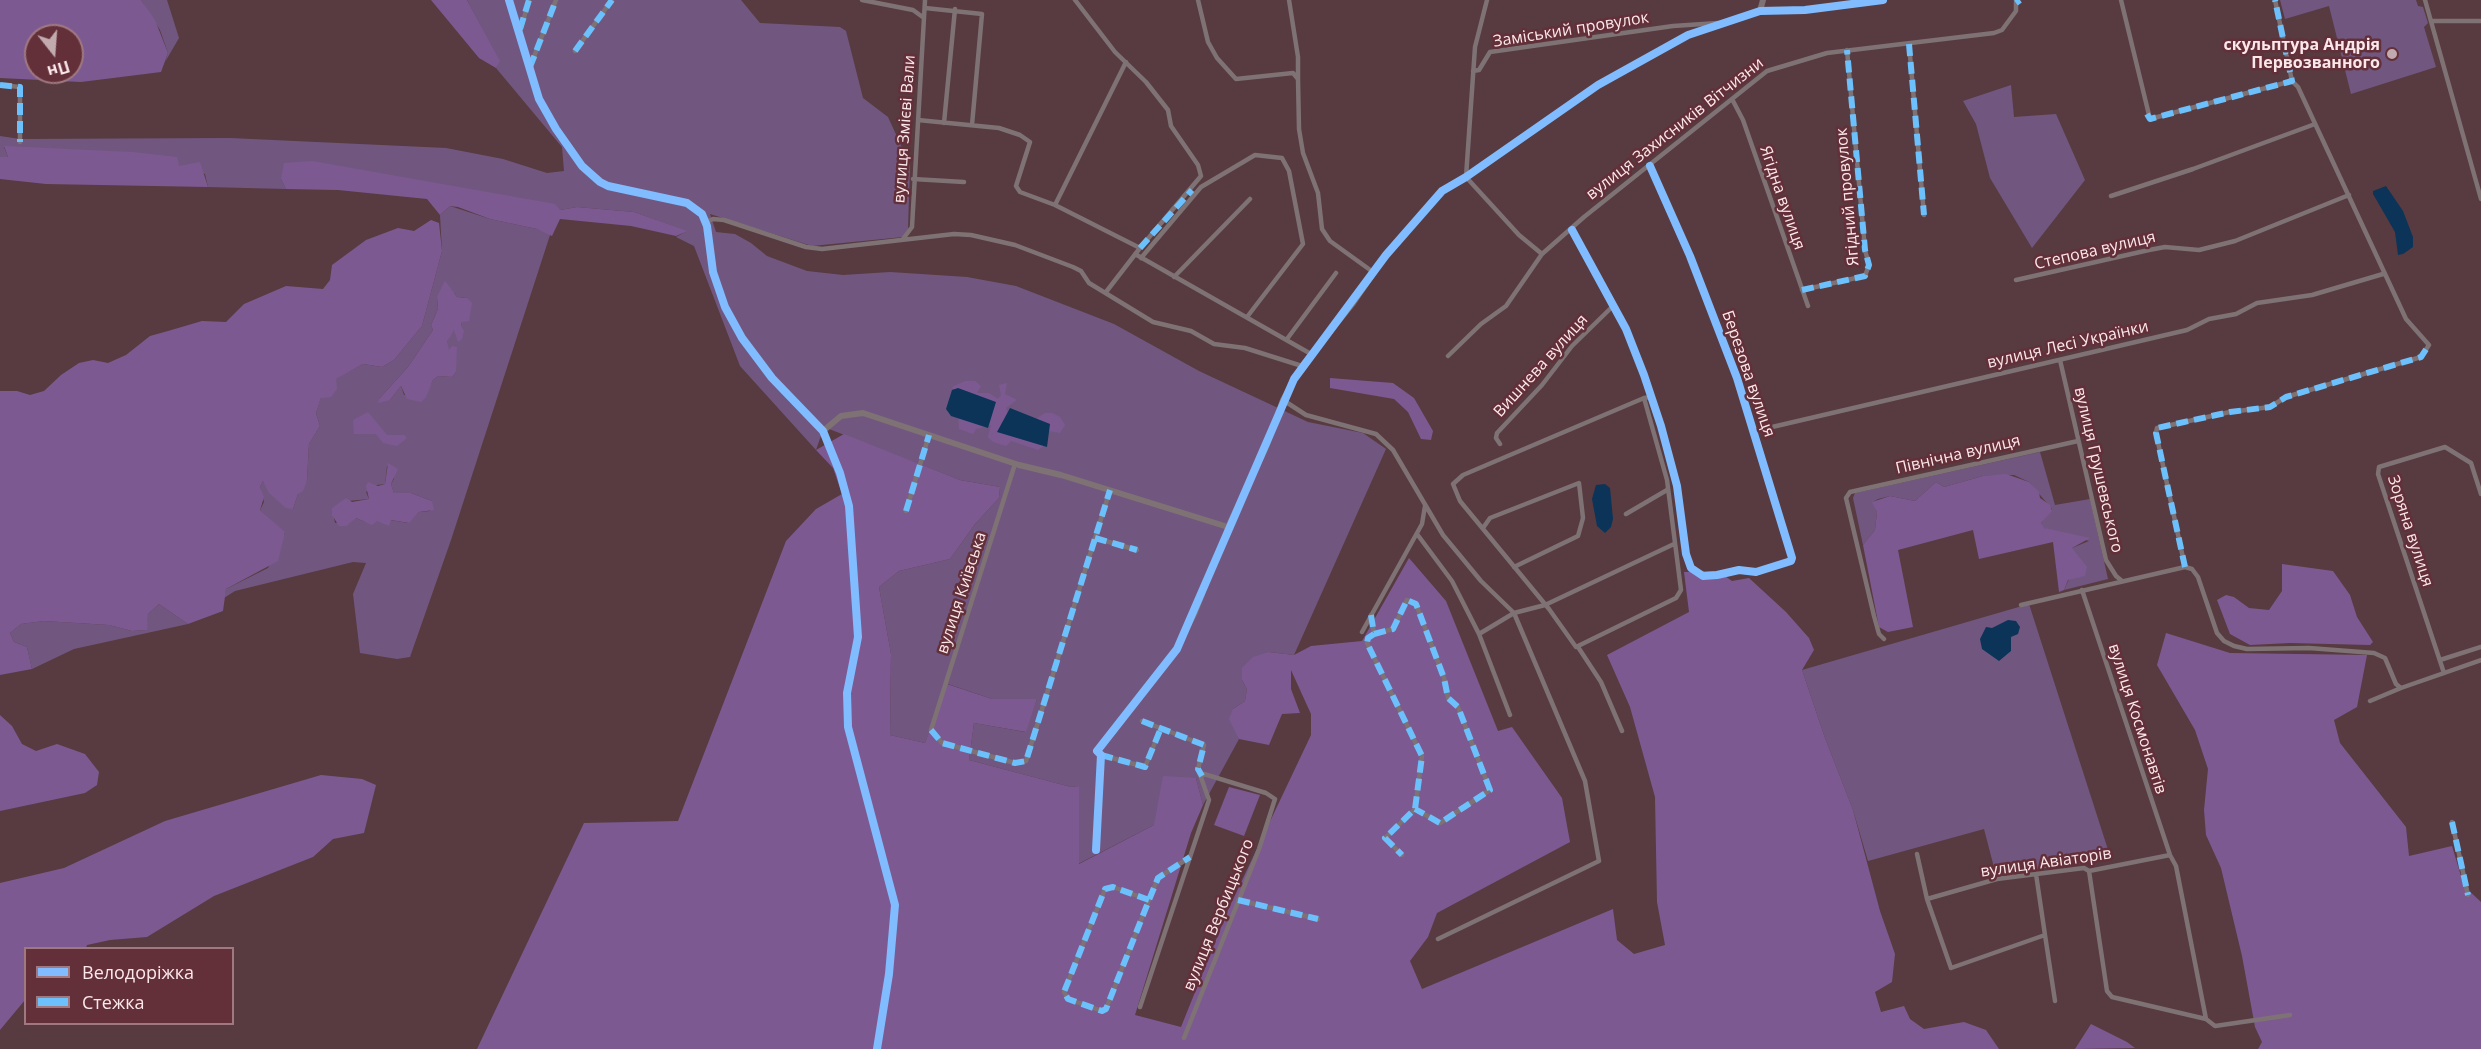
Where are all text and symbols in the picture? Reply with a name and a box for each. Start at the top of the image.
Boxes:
street label: Заміський провулок [1492,8,1650,52]
north arrow [24,24,84,84]
place label: скульптура Андрія Первозванного [2224,35,2380,73]
marker: скульптура Андрія Первозванного [2385,47,2399,61]
street label: вулиця Змієві Вали [890,54,920,204]
street label: вулиця Захисників Вітчизни [1583,54,1767,204]
text: Пн [45,55,73,83]
street label: Ягідний провулок [1832,127,1864,267]
street label: Ягідна вулиця [1755,143,1809,253]
street label: Степова вулиця [2033,228,2157,274]
street label: Березова вулиця [1717,308,1779,440]
street label: Вишнева вулиця [1490,311,1592,421]
street label: вулиця Лесі Українки [1985,317,2151,373]
street label: вулиця Грушевського [2070,385,2126,555]
street label: Північна вулиця [1894,431,2022,479]
street label: Зоряна вулиця [2383,473,2437,589]
street label: вулиця Київська [933,530,991,656]
street label: вулиця Космонавтів [2104,641,2170,797]
street label: вулиця Вербицького [1180,836,1258,994]
street label: вулиця Авіаторів [1979,844,2113,882]
legend [24,947,234,1025]
text: Велодоріжка [82,960,194,984]
text: Стежка [82,990,144,1014]

